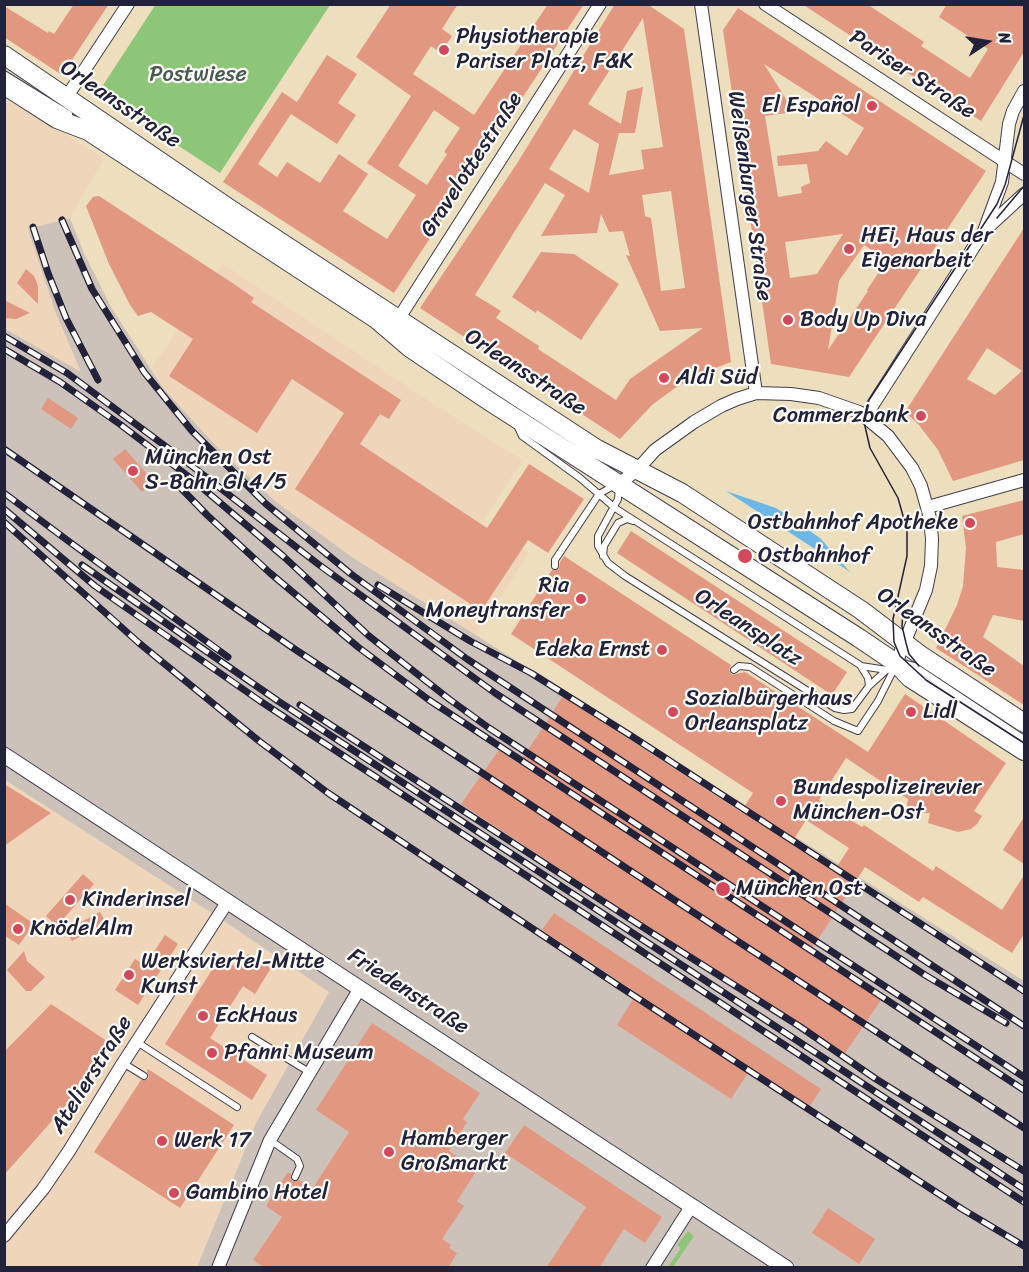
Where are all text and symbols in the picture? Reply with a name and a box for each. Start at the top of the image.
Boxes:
north arrow [957,12,1017,72]
place label: Physiotherapie Pariser Platz, F&K [456,24,633,76]
street label: Pariser Straße [844,24,980,126]
text: N [990,30,1020,47]
marker: Physiotherapie Pariser Platz, F&K [437,43,451,57]
street label: Orleansstraße [55,55,185,155]
park label: Postwiese [149,62,247,88]
street label: Gravelottestraße [415,88,529,242]
street label: Weißenburger Straße [721,89,777,303]
place label: El Español [762,93,860,119]
marker: El Español [865,99,879,113]
place label: HEi, Haus der Eigenarbeit [861,223,993,274]
marker: HEi, Haus der Eigenarbeit [842,242,856,256]
place label: Body Up Diva [800,307,926,333]
marker: Body Up Diva [781,313,795,327]
street label: Orleansstraße [459,324,591,422]
place label: Aldi Süd [676,365,757,391]
marker: Aldi Süd [657,371,671,385]
place label: Commerzbank [773,403,909,429]
marker: Commerzbank [914,409,928,423]
place label: München Ost S-Bahn Gl 4/5 [145,445,287,496]
marker: München Ost S-Bahn Gl 4/5 [126,464,140,478]
place label: Ostbahnhof Apotheke [748,510,958,536]
marker: Ostbahnhof Apotheke [963,516,977,530]
place label: Ostbahnhof [758,543,871,569]
marker: Ostbahnhof [736,547,754,565]
place label: Ria Moneytransfer [425,573,569,624]
street label: Orleansstraße [871,582,1001,684]
street label: Orleansplatz [689,583,807,673]
marker: Ria Moneytransfer [574,592,588,606]
place label: Edeka Ernst [535,637,650,663]
marker: Edeka Ernst [655,643,669,657]
place label: Sozialbürgerhaus Orleansplatz [685,686,852,738]
place label: Lidl [923,699,957,725]
marker: Sozialbürgerhaus Orleansplatz [666,705,680,719]
marker: Lidl [904,705,918,719]
place label: Bundespolizeirevier München-Ost [793,775,981,826]
marker: Bundespolizeirevier München-Ost [774,794,788,808]
place label: München Ost [736,876,863,902]
marker: München Ost [714,880,732,898]
place label: Kinderinsel [82,887,191,913]
marker: Kinderinsel [63,893,77,907]
place label: KnödelAlm [30,916,133,942]
marker: KnödelAlm [11,922,25,936]
street label: Friedenstraße [343,943,473,1041]
place label: Werksviertel-Mitte Kunst [141,949,324,1000]
marker: Werksviertel-Mitte Kunst [122,968,136,982]
place label: EckHaus [215,1003,297,1029]
marker: EckHaus [196,1009,210,1023]
street label: Atelierstraße [45,1011,139,1139]
place label: Pfanni Museum [224,1040,374,1066]
marker: Pfanni Museum [205,1046,219,1060]
place label: Hamberger Großmarkt [401,1126,508,1178]
place label: Werk 17 [174,1128,251,1154]
marker: Werk 17 [155,1134,169,1148]
marker: Hamberger Großmarkt [382,1145,396,1159]
place label: Gambino Hotel [186,1180,328,1206]
marker: Gambino Hotel [167,1186,181,1200]

